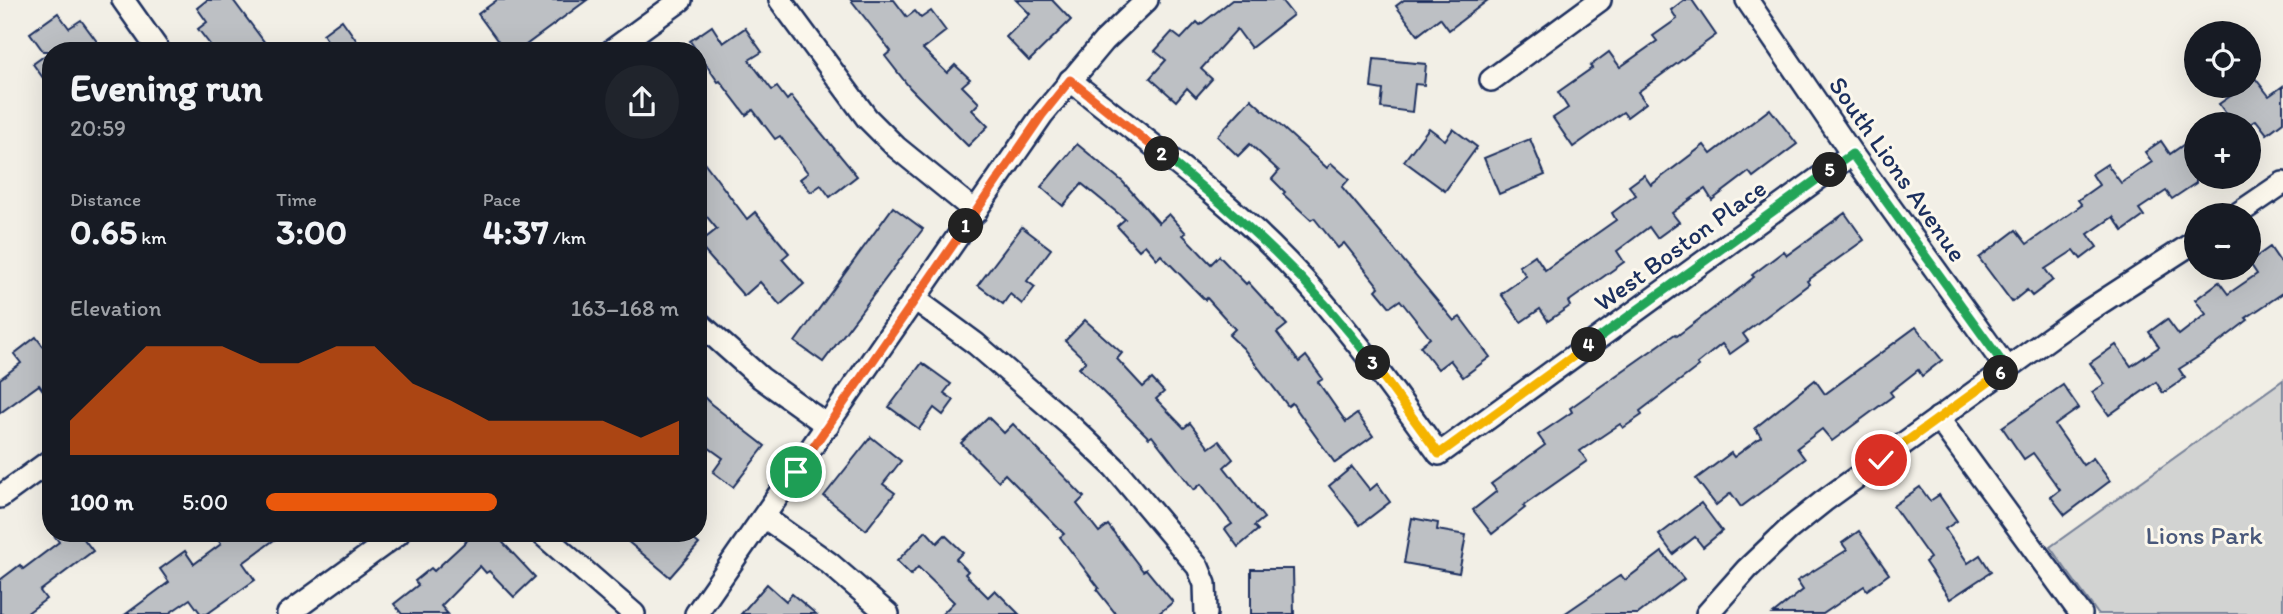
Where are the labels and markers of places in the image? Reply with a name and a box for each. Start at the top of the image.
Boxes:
pin: 2 [1144,136,1180,172]
pin: 5 [1812,152,1848,188]
pin: 1 [948,208,984,244]
pin: 4 [1572,328,1606,362]
pin: 3 [1356,346,1390,380]
pin: 6 [1983,356,2018,390]
pin [1851,430,1911,490]
pin [766,442,826,502]

